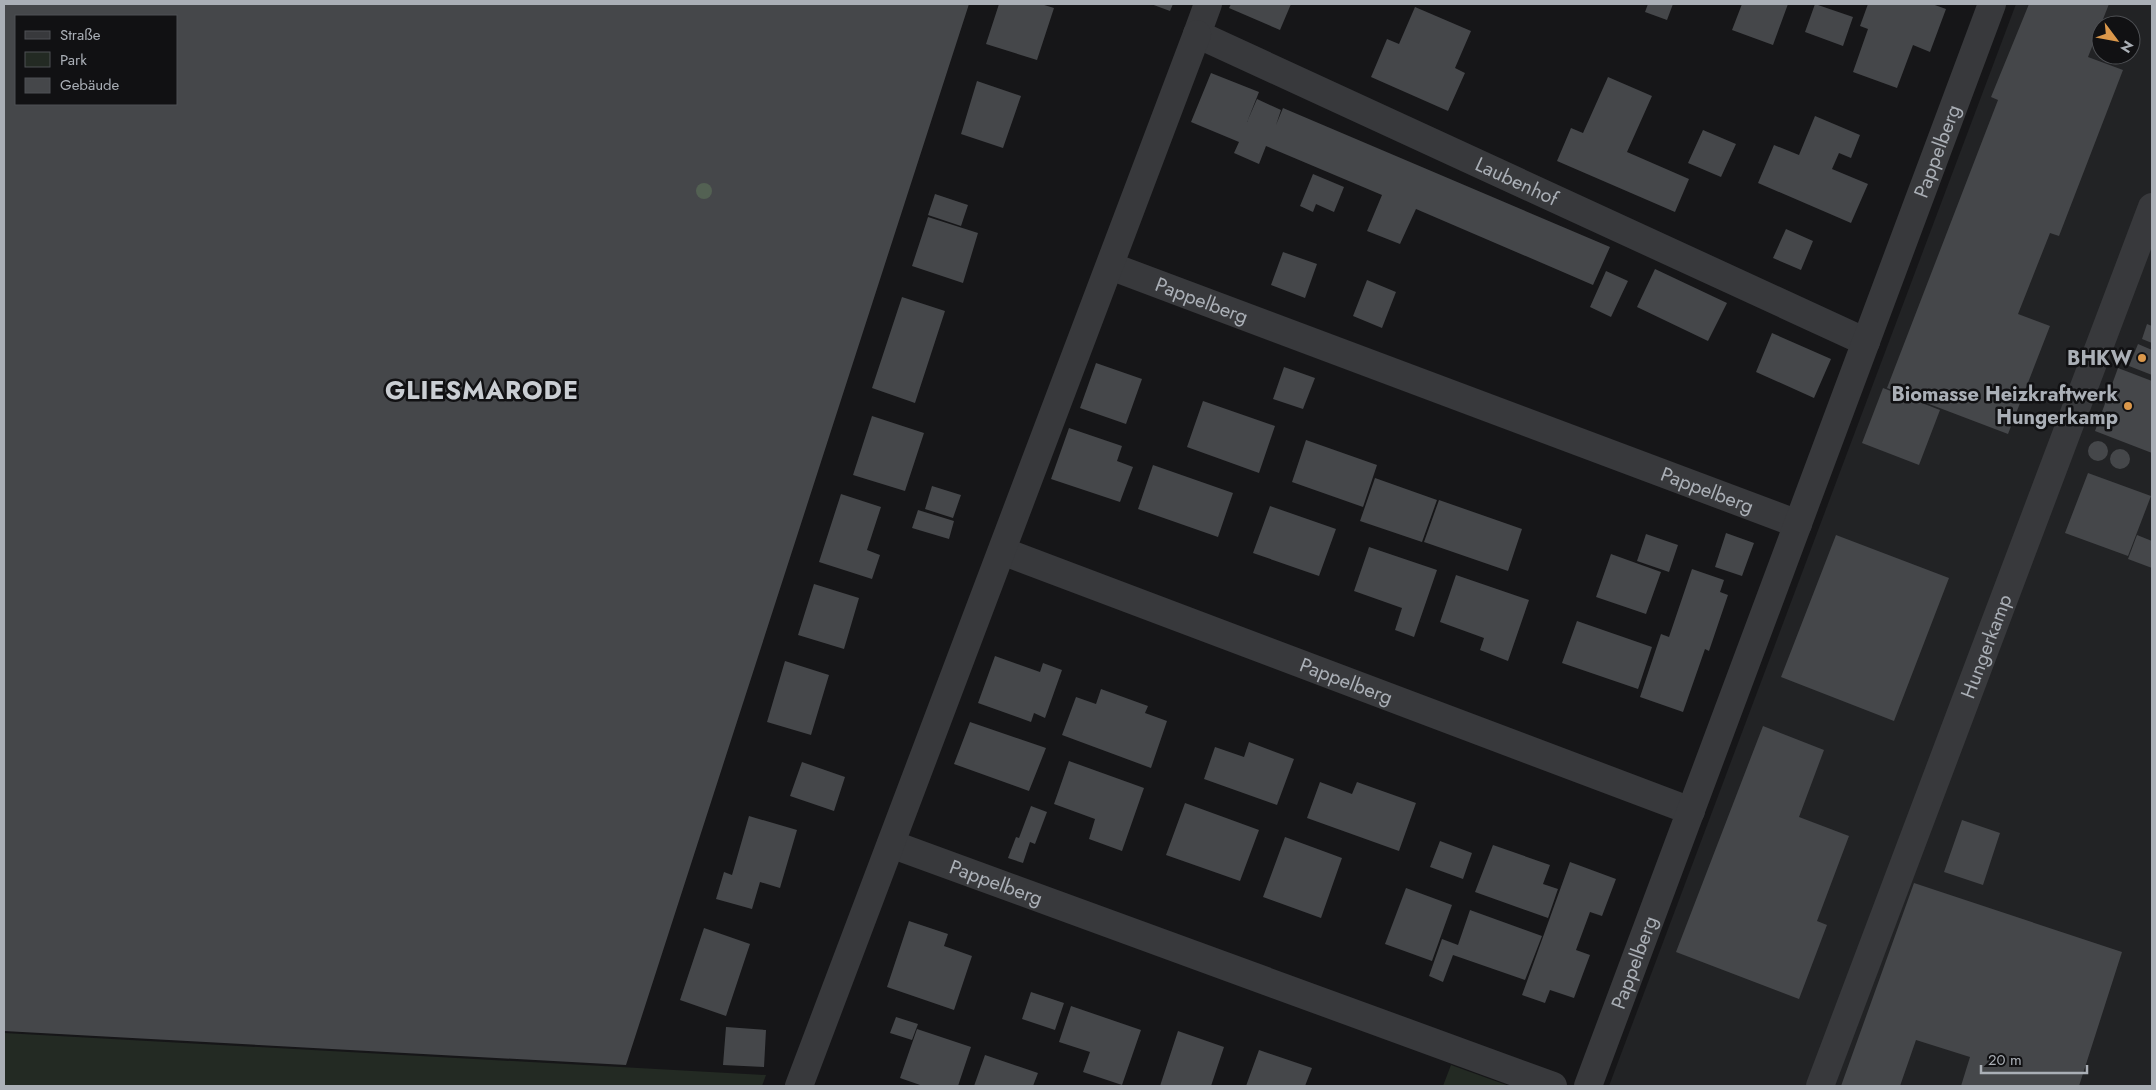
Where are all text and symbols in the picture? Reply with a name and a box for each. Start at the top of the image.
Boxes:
legend [15,15,178,105]
north arrow [2091,15,2141,65]
text: Straße [60,24,101,46]
text: N [2116,37,2138,57]
text: Park [60,49,87,71]
text: Gebäude [60,74,120,96]
street label: Pappelberg [1907,101,1968,202]
street label: Laubenhof [1470,150,1564,214]
street label: Pappelberg [1151,270,1252,332]
place label: BHKW [2067,344,2133,373]
marker: BHKW [2136,352,2148,364]
district label: GLIESMARODE [385,372,579,408]
place label: Biomasse Heizkraftwerk Hungerkamp [1891,380,2118,432]
marker: Biomasse Heizkraftwerk Hungerkamp [2122,400,2134,412]
street label: Pappelberg [1657,460,1758,521]
street label: Hungerkamp [1954,590,2019,703]
street label: Pappelberg [1295,651,1397,712]
street label: Pappelberg [945,853,1047,913]
street label: Pappelberg [1604,912,1665,1013]
scale bar [1981,1042,2087,1074]
text: 20 m [1988,1049,2022,1071]

